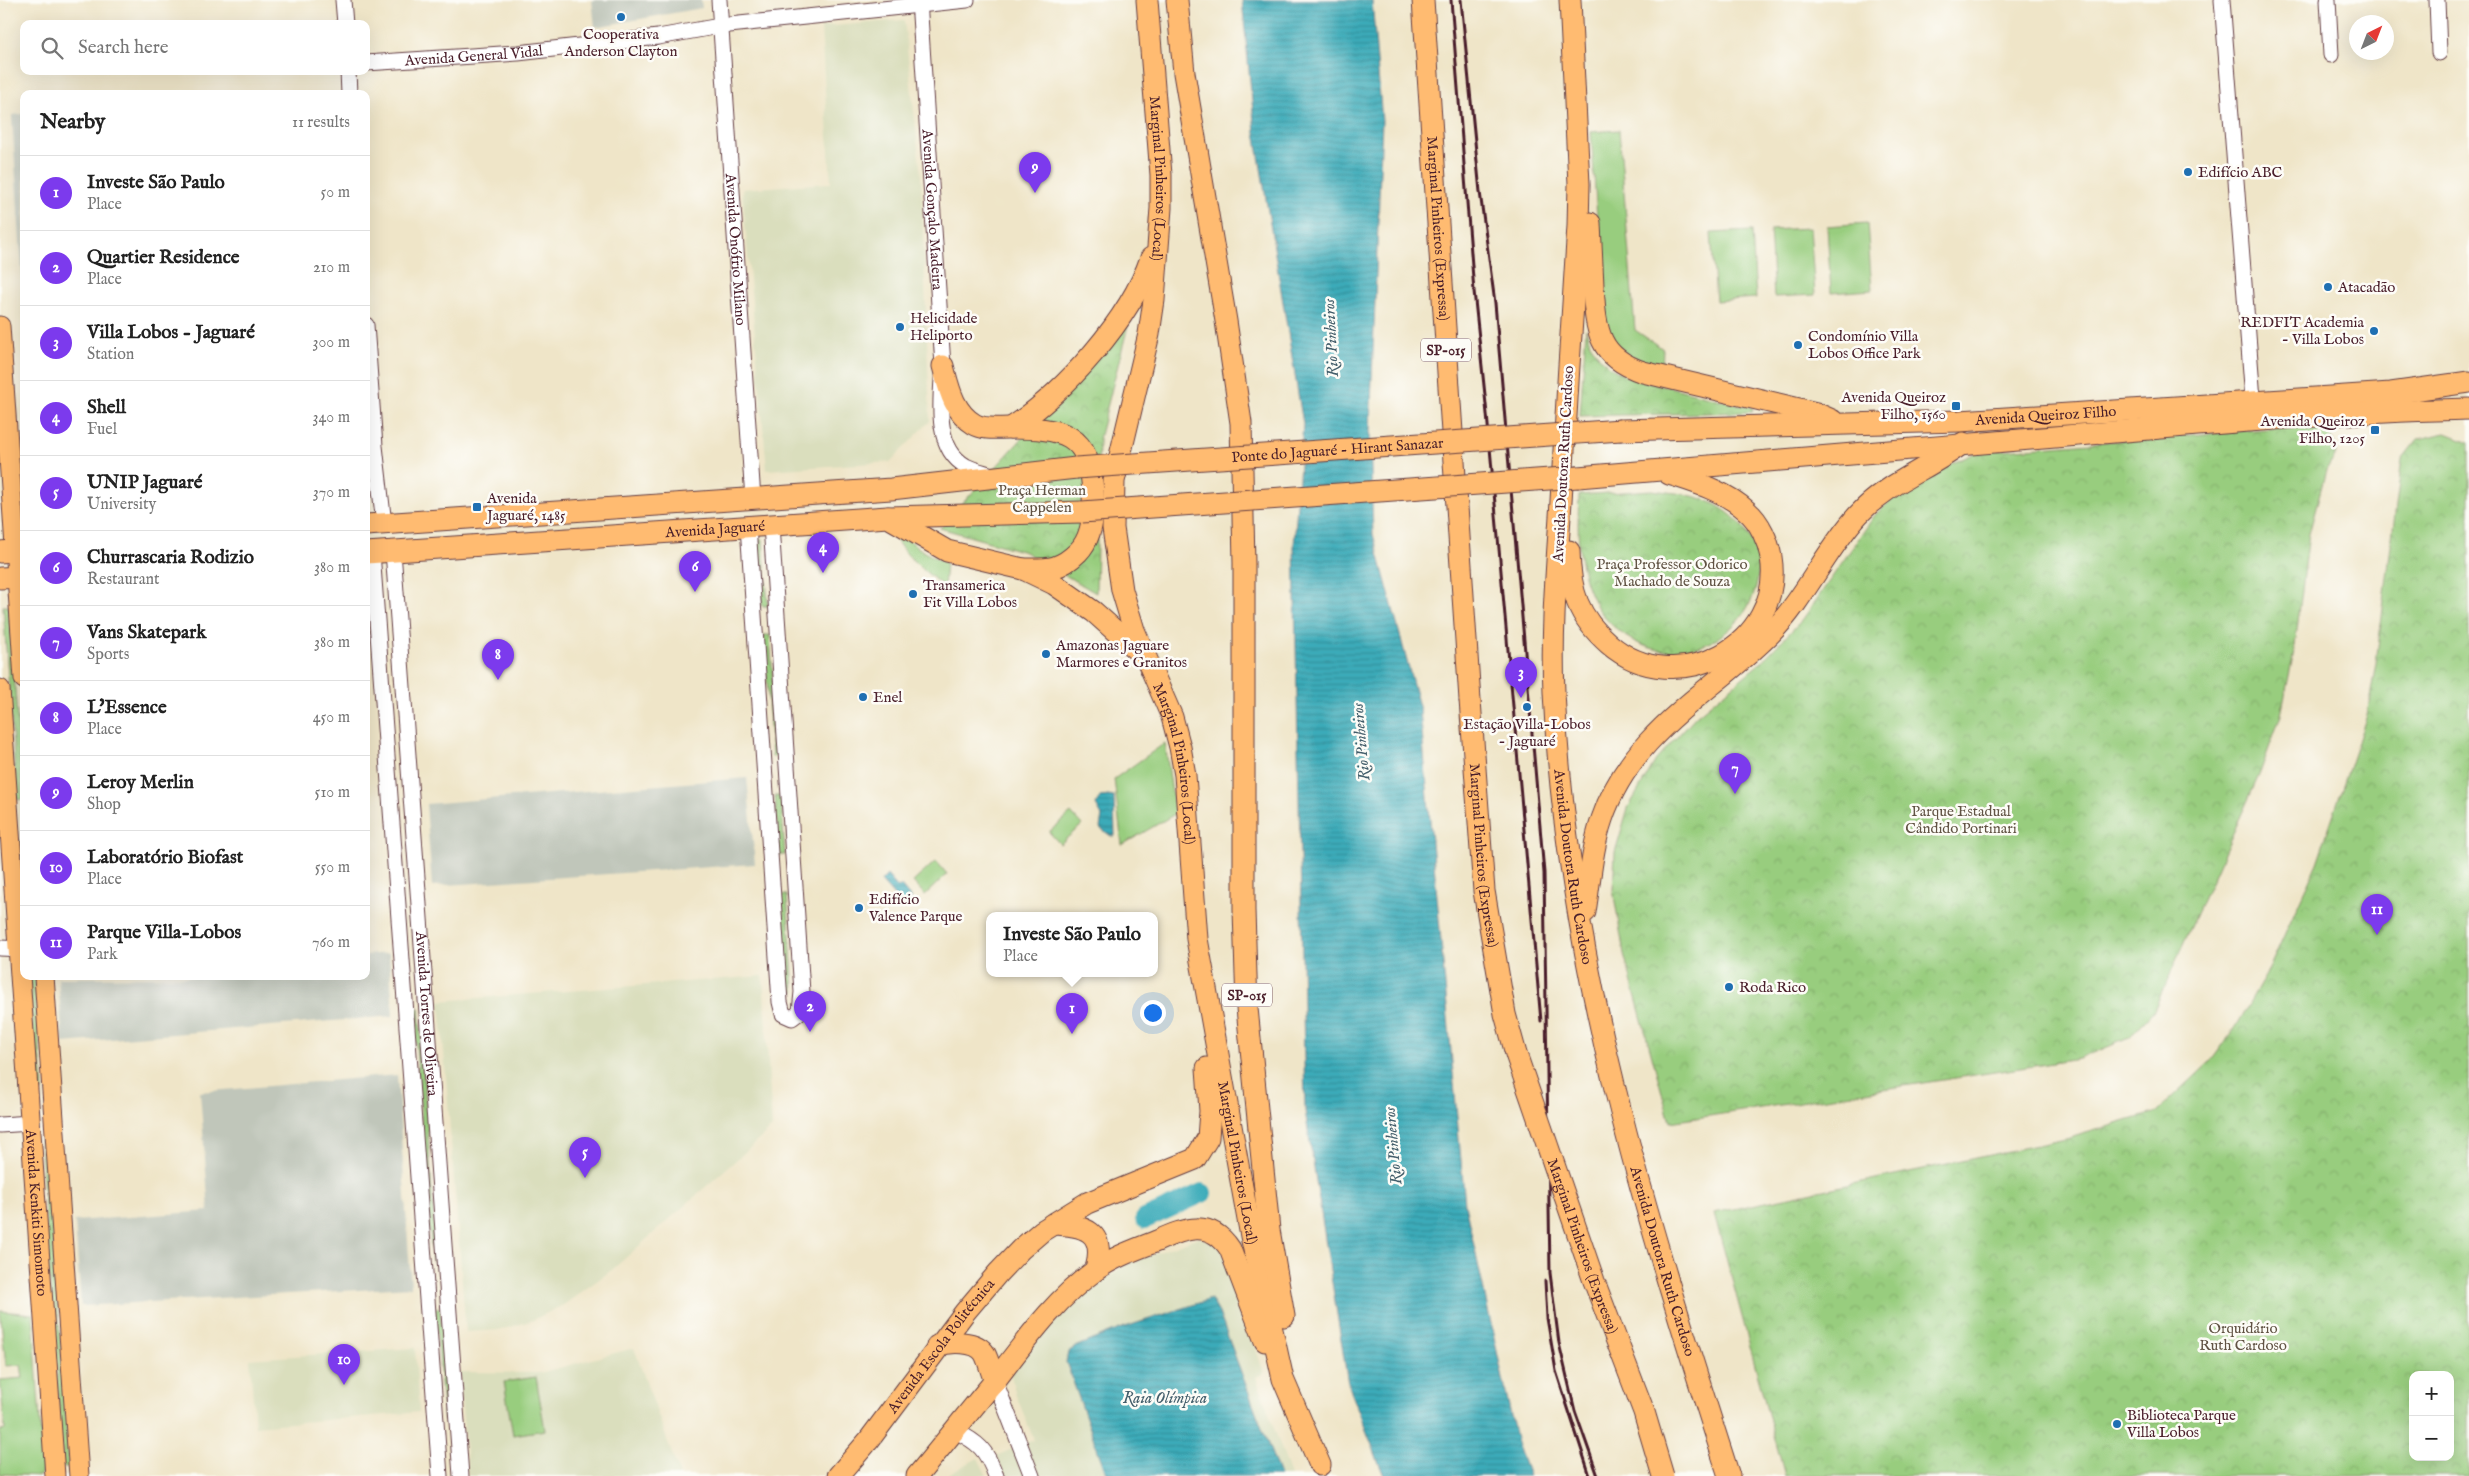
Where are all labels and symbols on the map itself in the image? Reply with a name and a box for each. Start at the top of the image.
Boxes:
marker: Cooperativa Anderson Clayton [615,11,627,23]
north arrow [2349,15,2394,60]
place label: Cooperativa Anderson Clayton [564,25,677,61]
street label: Avenida General Vidal [403,41,545,71]
street label: Marginal Pinheiros (Local) [1145,95,1170,262]
street label: Avenida Gonçalo Madeira [917,128,947,291]
street label: Marginal Pinheiros (Expressa) [1422,136,1454,322]
pin: 9 [1019,152,1051,193]
place label: Edifício ABC [2198,163,2283,182]
marker: Edifício ABC [2182,166,2194,178]
street label: Avenida Onófrio Milano [721,172,750,326]
place label: Atacadão [2337,278,2395,297]
marker: Atacadão [2322,281,2334,293]
water label: Rio Pinheiros [1320,298,1344,377]
place label: Helicidade Heliporto [910,309,977,345]
place label: REDFIT Academia - Villa Lobos [2240,313,2365,349]
marker: Helicidade Heliporto [894,321,906,333]
marker: REDFIT Academia - Villa Lobos [2368,325,2380,337]
place label: Condomínio Villa Lobos Office Park [1808,327,1922,363]
road number: SP-015 [1421,338,1471,362]
marker: Condomínio Villa Lobos Office Park [1792,339,1804,351]
street label: Avenida Doutora Ruth Cardoso [1549,365,1578,564]
place label: Avenida Queiroz Filho, 1560 [1841,388,1946,424]
marker: Avenida Queiroz Filho, 1560 [1950,400,1962,412]
street label: Avenida Queiroz Filho [1973,402,2117,430]
place label: Avenida Queiroz Filho, 1205 [2260,412,2366,448]
marker: Avenida Queiroz Filho, 1205 [2369,424,2381,436]
street label: Ponte do Jaguaré - Hirant Sanazar [1231,433,1445,467]
park label: Praça Herman Cappelen [998,481,1086,517]
place label: Avenida Jaguaré, 1485 [485,489,566,525]
marker: Avenida Jaguaré, 1485 [471,501,483,513]
street label: Avenida Jaguaré [664,516,766,542]
pin: 4 [807,532,839,573]
pin: 6 [679,551,711,592]
park label: Praça Professor Odorico Machado de Souza [1596,555,1748,591]
place label: Transamerica Fit Villa Lobos [923,576,1017,612]
marker: Transamerica Fit Villa Lobos [907,588,919,600]
place label: Amazonas Jaguare Marmores e Granitos [1055,636,1187,672]
pin: 8 [482,639,514,680]
marker: Amazonas Jaguare Marmores e Granitos [1040,648,1052,660]
pin: 3 [1505,657,1537,698]
street label: Marginal Pinheiros (Local) [1148,680,1199,845]
place label: Enel [873,688,903,707]
marker: Enel [857,691,869,703]
marker: Estação Villa-Lobos - Jaguaré [1521,701,1533,713]
water label: Rio Pinheiros [1349,702,1375,782]
place label: Estação Villa-Lobos - Jaguaré [1463,715,1591,751]
pin: 7 [1719,753,1751,794]
street label: Marginal Pinheiros (Expressa) [1465,763,1502,949]
street label: Avenida Doutora Ruth Cardoso [1549,767,1596,966]
park label: Parque Estadual Cândido Portinari [1905,802,2017,838]
place label: Edifício Valence Parque [868,890,963,926]
pin: 11 [2361,894,2393,935]
marker: Edifício Valence Parque [853,902,865,914]
street label: Avenida Torres de Oliveira [411,930,442,1097]
place label: Roda Rico [1739,978,1806,997]
marker: Roda Rico [1723,981,1735,993]
road number: SP-015 [1222,984,1272,1006]
pin: 2 [794,991,826,1032]
pin: 1 [1056,993,1088,1034]
your location [1140,1000,1166,1026]
street label: Marginal Pinheiros (Local) [1213,1080,1262,1246]
water label: Rio Pinheiros [1381,1106,1407,1186]
street label: Avenida Kenkiti Simomoto [21,1128,51,1297]
pin: 5 [569,1137,601,1178]
street label: Marginal Pinheiros (Expressa) [1543,1156,1622,1337]
street label: Avenida Doutora Ruth Cardoso [1625,1163,1699,1359]
street label: Avenida Escola Politécnica [883,1274,999,1418]
park label: Orquidário Ruth Cardoso [2199,1319,2287,1355]
pin: 10 [328,1344,360,1385]
water label: Raia Olímpica [1123,1389,1207,1409]
place label: Biblioteca Parque Villa Lobos [2126,1406,2236,1442]
marker: Biblioteca Parque Villa Lobos [2111,1418,2123,1430]

